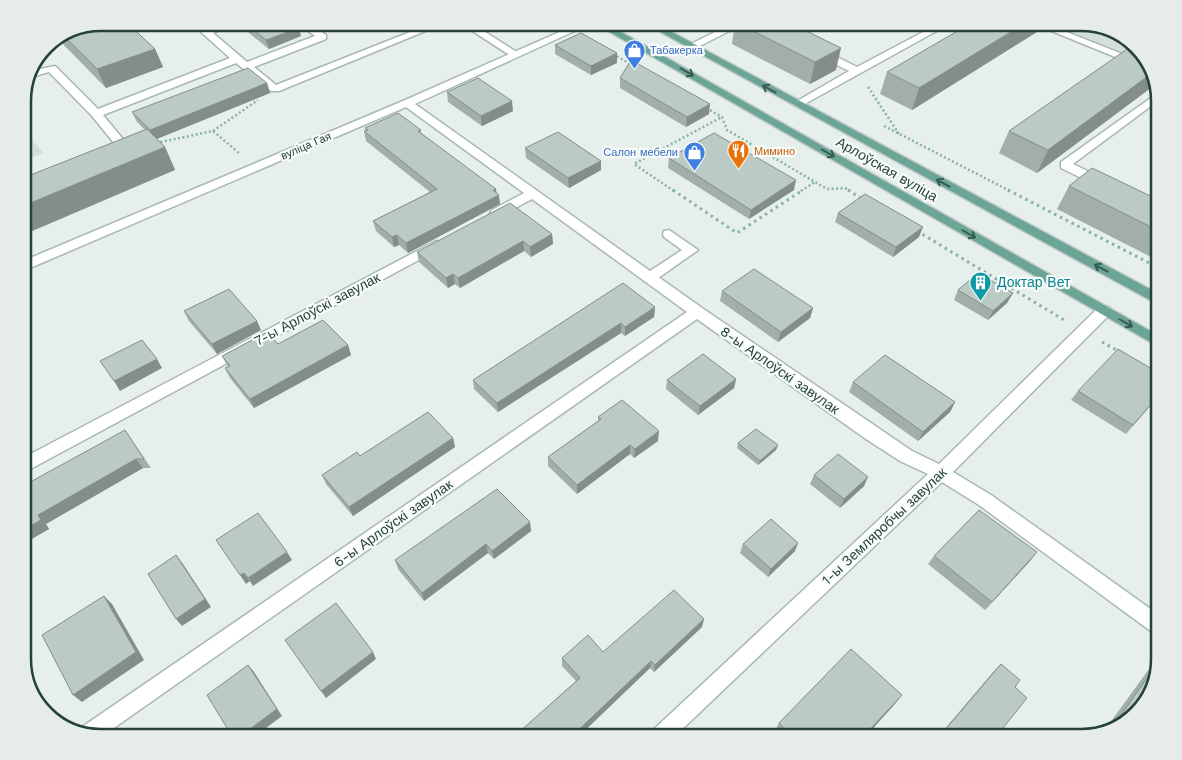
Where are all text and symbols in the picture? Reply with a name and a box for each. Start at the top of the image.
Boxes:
shop icon: Табакерка [622,38,646,69]
place label: Табакерка [650,44,704,57]
one-way arrow [680,68,694,78]
one-way arrow [763,83,777,93]
street label: вуліца Гая [279,130,333,162]
street label: Арлоўская вуліца [834,134,941,205]
restaurant icon: Мимино [726,139,750,170]
shop icon: Салон мебели [682,140,706,171]
place label: Мимино [754,145,795,158]
place label: Салон мебели [603,146,678,159]
one-way arrow [821,148,836,158]
one-way arrow [935,178,950,188]
one-way arrow [962,229,976,239]
one-way arrow [1094,263,1109,273]
street label: 7-ы Арлоўскі завулак [251,269,383,349]
building icon: Доктар Вет [969,270,993,301]
place label: Доктар Вет [997,274,1071,290]
one-way arrow [1118,318,1133,328]
street label: 8-ы Арлоўскі завулак [717,323,843,418]
street label: 1-ы Земляробчы завулак [818,463,950,588]
street label: 6-ы Арлоўскі завулак [331,475,456,570]

